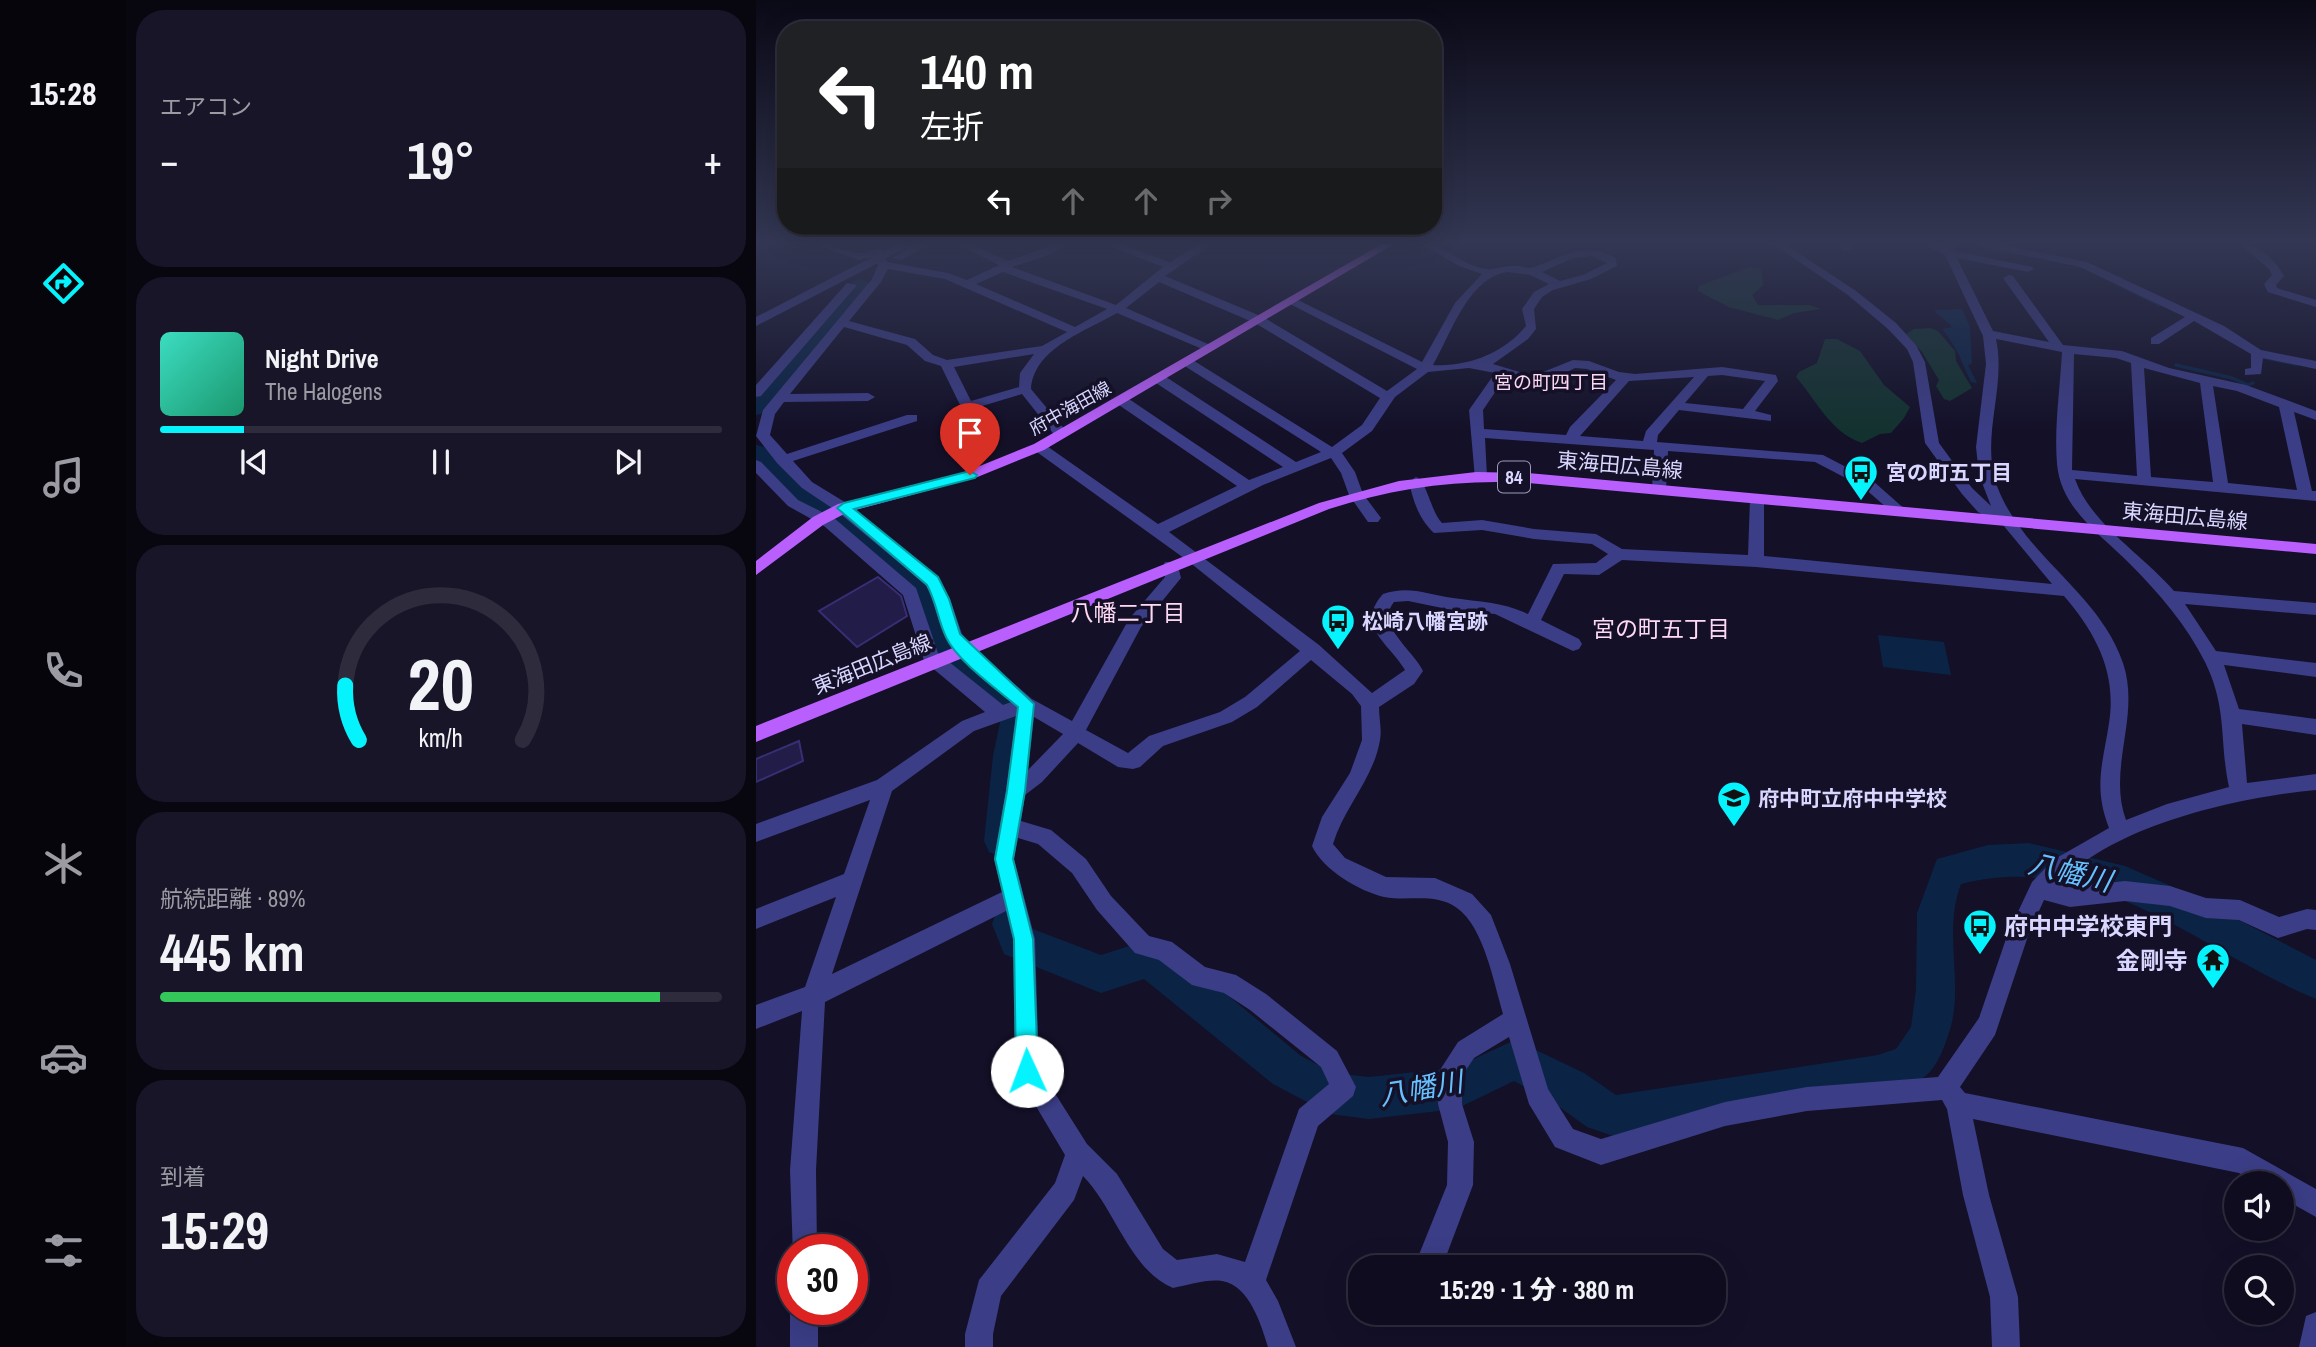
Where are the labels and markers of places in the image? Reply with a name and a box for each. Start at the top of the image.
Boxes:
pin [940,403,1000,475]
bus stop icon: 宮の町五丁目 [1842,453,1880,502]
place label: 宮の町五丁目 [1886,458,2012,487]
bus stop icon: 松崎八幡宮跡 [1319,602,1357,651]
place label: 松崎八幡宮跡 [1362,607,1488,636]
school or university icon: 府中町立府中中学校 [1715,779,1753,828]
place label: 府中町立府中中学校 [1758,784,1947,813]
bus stop icon: 府中中学校東門 [1961,907,1999,956]
place label: 府中中学校東門 [2004,910,2172,942]
temple icon: 金剛寺 [2194,941,2232,990]
place label: 金剛寺 [2116,944,2188,976]

